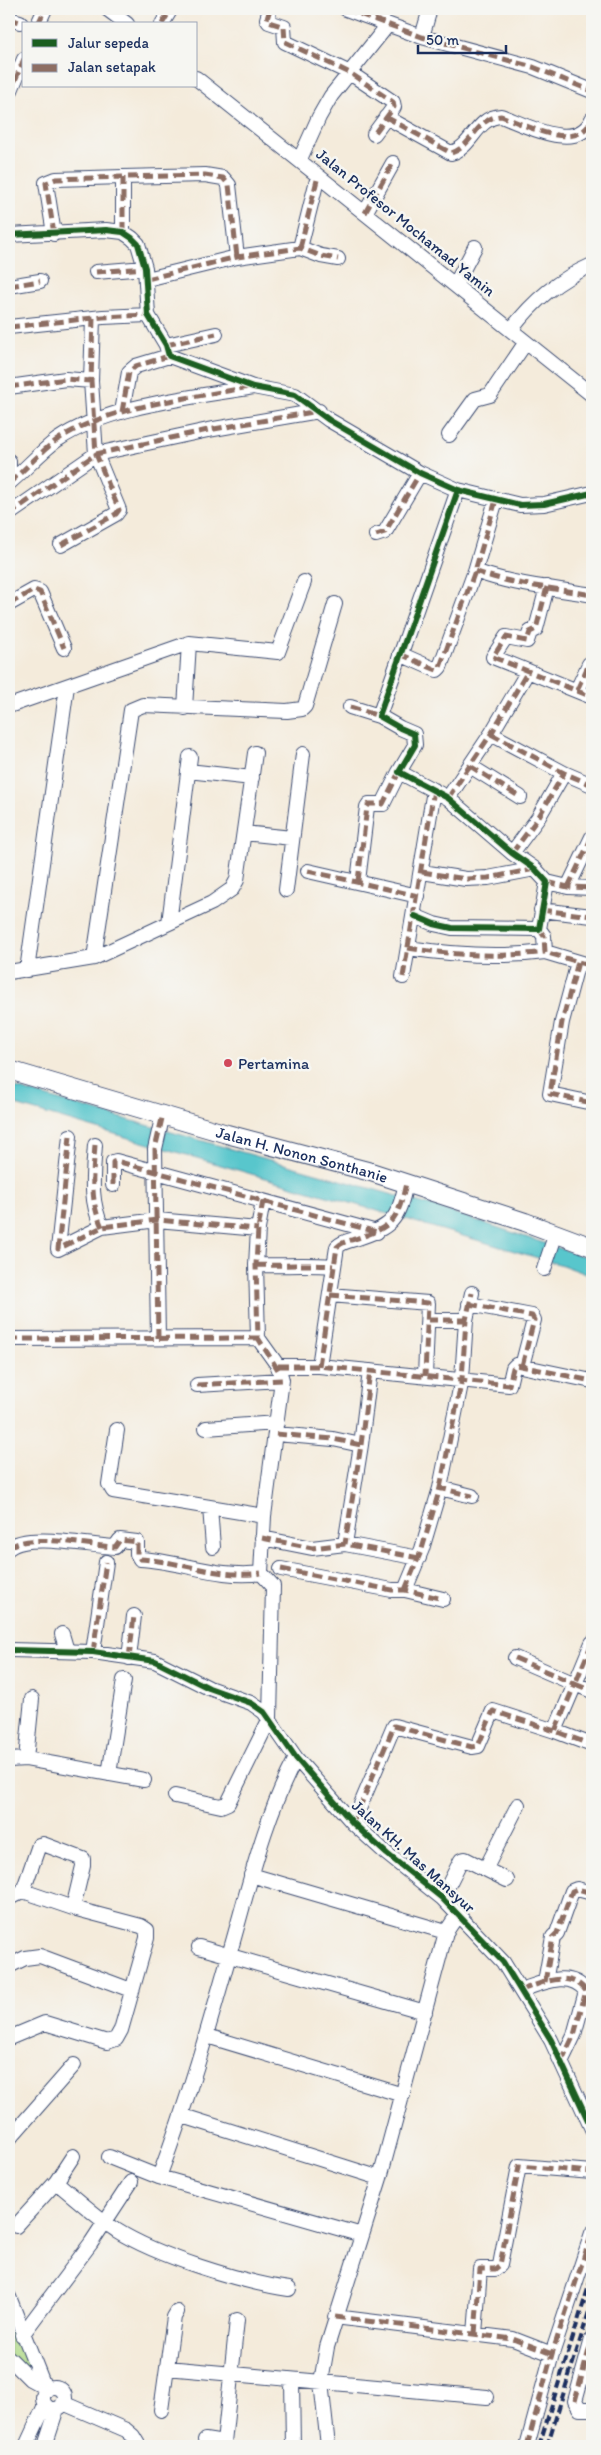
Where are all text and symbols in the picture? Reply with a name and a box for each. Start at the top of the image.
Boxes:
legend [22,22,198,88]
scale bar [418,22,506,54]
text: 50 m [426,31,459,49]
text: Jalur sepeda [68,34,149,52]
text: Jalan setapak [68,58,156,76]
street label: Jalan Profesor Mochamad Yamin [313,144,499,300]
place label: Pertamina [238,1054,310,1073]
marker: Pertamina [222,1057,234,1069]
street label: Jalan H. Nonon Sonthanie [214,1122,391,1187]
street label: Jalan KH. Mas Mansyur [348,1796,479,1917]

